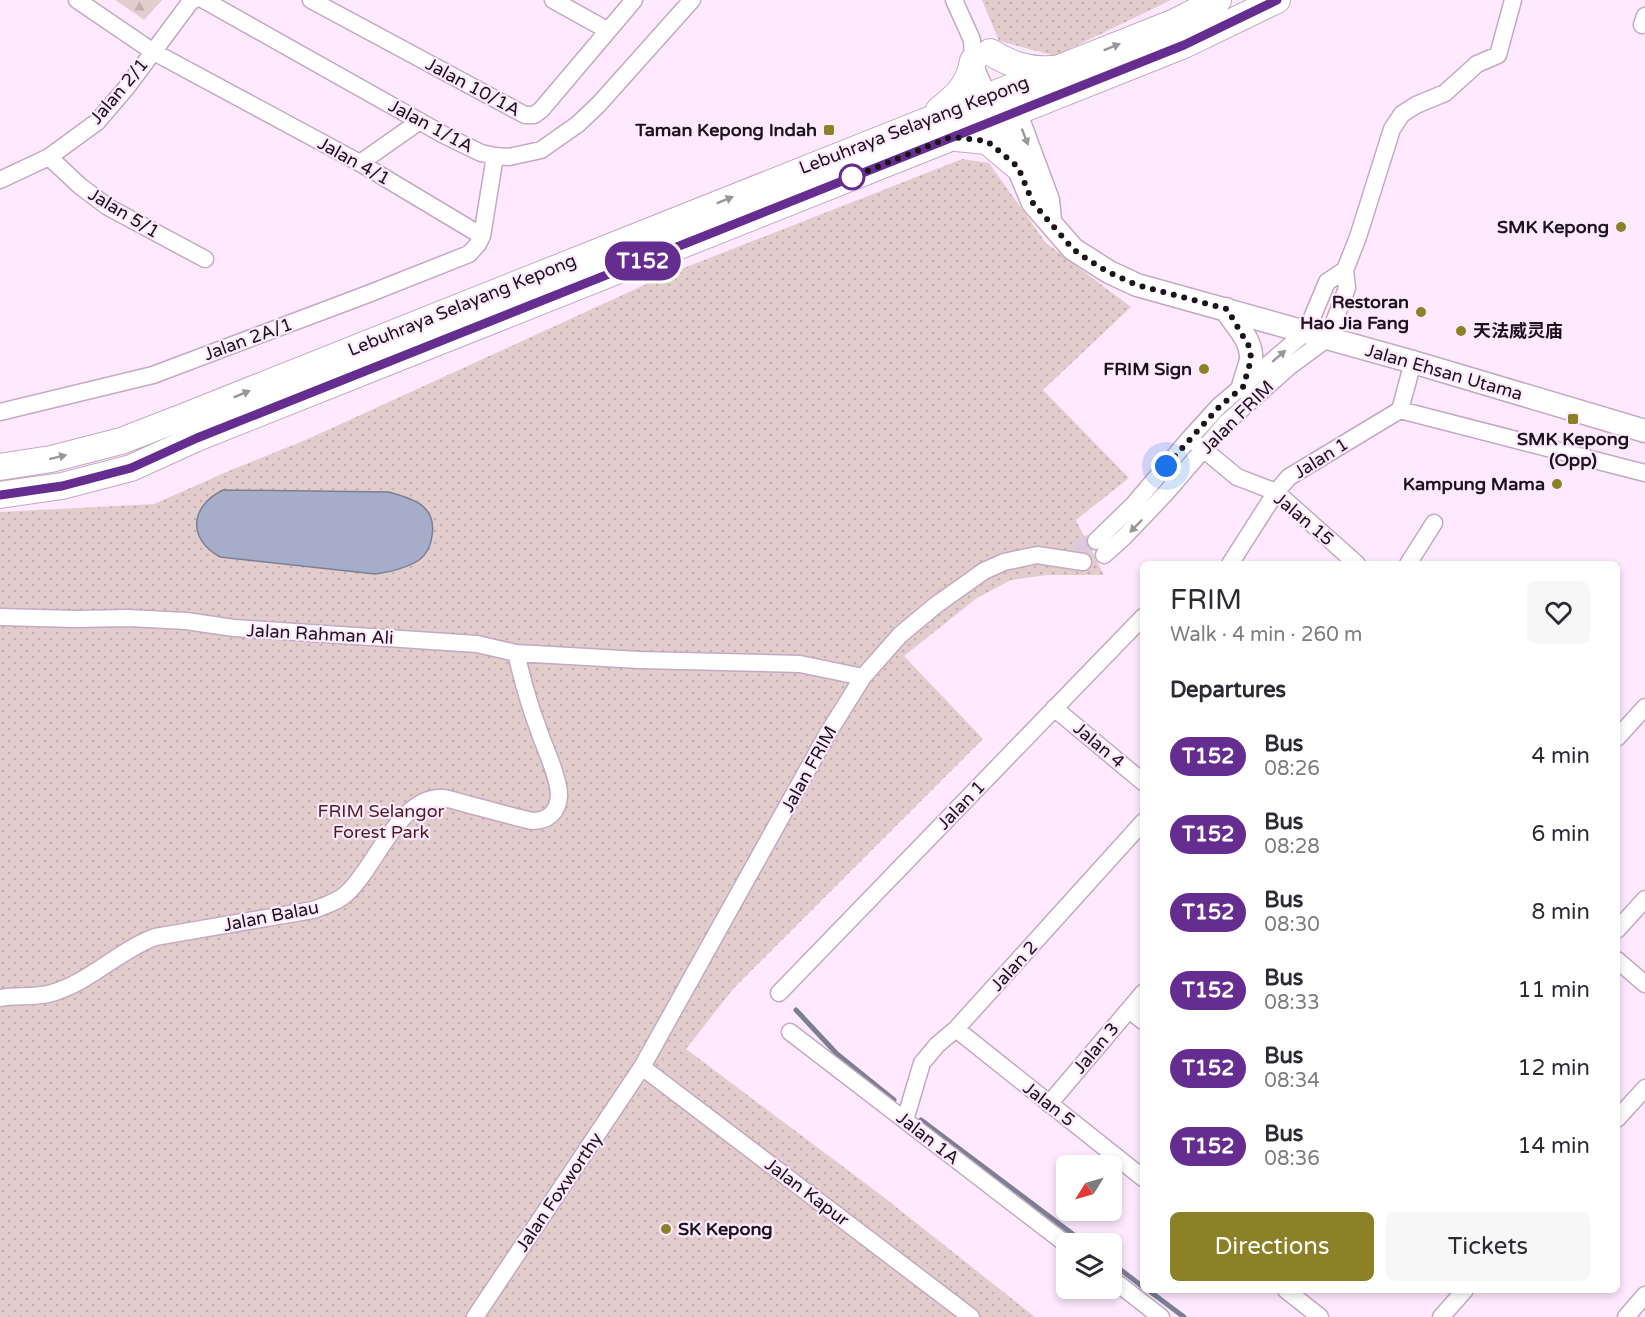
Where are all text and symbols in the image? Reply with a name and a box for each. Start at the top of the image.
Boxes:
one-way arrow [1103,42,1121,51]
street label: Jalan 10/1A [422,53,524,121]
street label: Jalan 2/1 [85,54,153,128]
street label: Lebuhraya Selayang Kepong [796,71,1032,179]
street label: Jalan 1/1A [385,95,477,157]
place label: Taman Kepong Indah [634,119,817,141]
marker: Taman Kepong Indah [822,123,836,137]
one-way arrow [1021,129,1031,147]
street label: Jalan 4/1 [314,132,394,190]
unlabelled marker [839,164,865,190]
street label: Jalan 5/1 [84,183,164,243]
one-way arrow [716,195,734,205]
place label: SMK Kepong [1497,216,1609,238]
marker: SMK Kepong [1614,220,1628,234]
line badge: T152 [601,242,685,280]
street label: Lebuhraya Selayang Kepong [345,249,579,361]
text: T152 [617,249,669,274]
place label: Restoran Hao Jia Fang [1300,291,1409,334]
marker: Restoran Hao Jia Fang [1414,305,1428,319]
street label: Jalan 2A/1 [201,313,295,365]
place label: 天法威灵庙 [1473,320,1563,342]
marker: 天法威灵庙 [1454,324,1468,338]
street label: Jalan Ehsan Utama [1363,339,1525,405]
one-way arrow [1271,350,1286,363]
place label: FRIM Sign [1103,358,1192,380]
marker: FRIM Sign [1197,362,1211,376]
street label: Jalan FRIM [1196,376,1278,458]
one-way arrow [233,389,251,399]
marker: SMK Kepong (Opp) [1566,412,1580,426]
place label: SMK Kepong (Opp) [1517,428,1629,471]
street label: Jalan 1 [1290,433,1352,483]
your location [1151,451,1181,481]
one-way arrow [48,452,67,462]
place label: Kampung Mama [1403,473,1545,495]
marker: Kampung Mama [1550,477,1564,491]
street label: Jalan 15 [1270,488,1338,550]
one-way arrow [1129,518,1143,533]
button: heart [1527,581,1590,644]
text: FRIM [1170,583,1242,617]
street label: Jalan Rahman Ali [246,619,394,649]
text: Walk · 4 min · 260 m [1170,623,1362,647]
text: Departures [1170,677,1286,703]
street label: Jalan 4 [1069,717,1129,773]
street label: Jalan FRIM [776,722,842,816]
text: Bus [1264,731,1303,757]
text: 4 min [1531,743,1590,769]
text: T152 [1182,744,1234,769]
text: 08:26 [1264,757,1320,781]
street label: Jalan 1 [932,776,990,834]
park label: FRIM Selangor Forest Park [318,800,445,843]
text: Bus [1264,809,1303,835]
text: 6 min [1531,821,1590,847]
text: T152 [1182,822,1234,847]
text: 08:28 [1264,835,1320,859]
text: Bus [1264,887,1303,913]
street label: Jalan Balau [221,896,321,936]
text: 8 min [1531,899,1590,925]
text: T152 [1182,900,1234,925]
text: 08:30 [1264,913,1320,937]
street label: Jalan 2 [986,936,1042,996]
text: Bus [1264,965,1303,991]
text: 11 min [1518,977,1590,1003]
text: T152 [1182,978,1234,1003]
text: 08:33 [1264,991,1320,1015]
street label: Jalan 3 [1068,1018,1124,1078]
text: Bus [1264,1043,1303,1069]
text: 12 min [1518,1055,1590,1081]
text: T152 [1182,1056,1234,1081]
text: 08:34 [1264,1069,1320,1093]
street label: Jalan 5 [1019,1077,1079,1131]
street label: Jalan 1A [892,1107,964,1169]
text: Bus [1264,1121,1303,1147]
street label: Jalan Foxworthy [511,1128,607,1256]
text: 14 min [1518,1133,1590,1159]
text: T152 [1182,1134,1234,1159]
text: 08:36 [1264,1147,1320,1171]
street label: Jalan Kapur [760,1153,854,1231]
north arrow [1056,1155,1122,1221]
map controls [1056,1155,1122,1299]
button: Directions [1170,1212,1374,1281]
button: Tickets [1386,1212,1590,1281]
place label: SK Kepong [678,1218,773,1240]
marker: SK Kepong [659,1222,673,1236]
button: layers [1056,1233,1122,1299]

